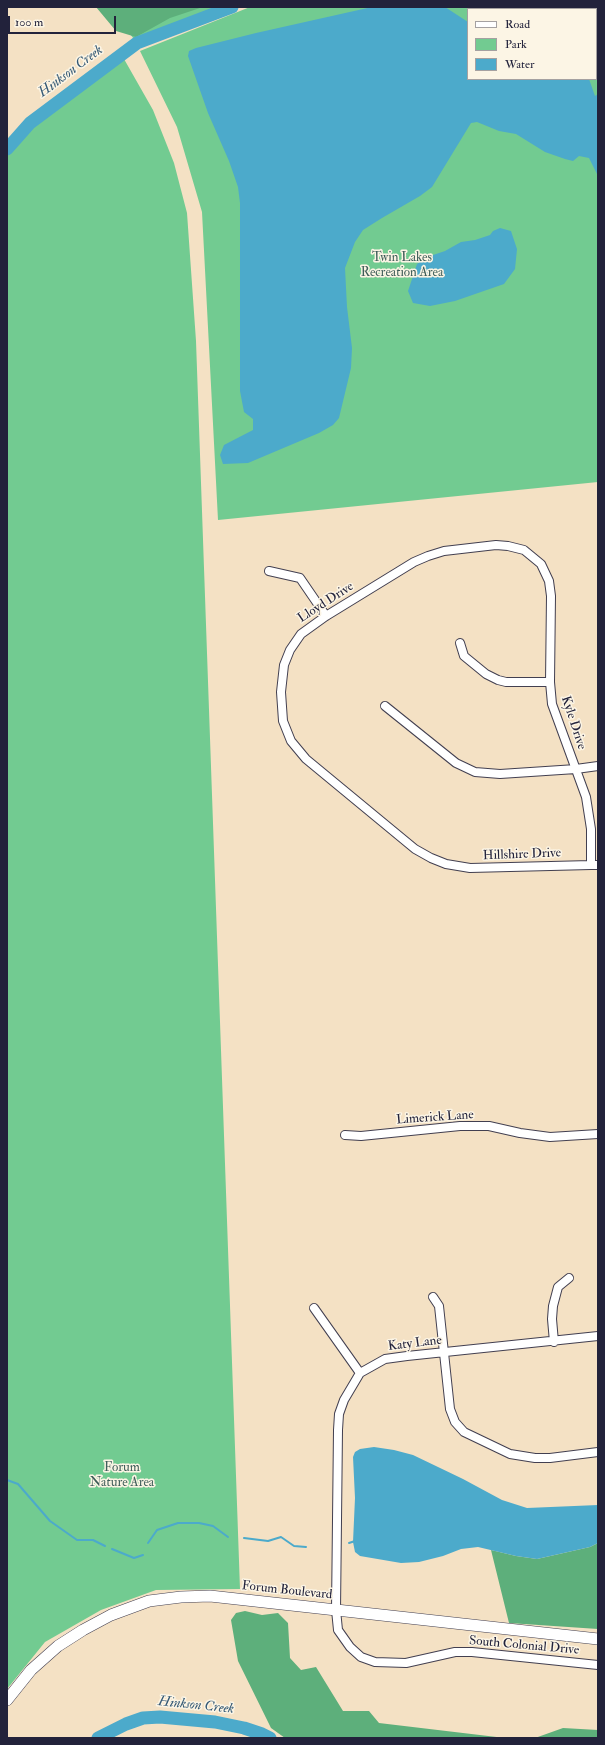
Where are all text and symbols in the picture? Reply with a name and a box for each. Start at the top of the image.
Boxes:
scale bar [10,8,118,34]
legend [467,8,597,80]
text: 100 m [15,15,43,30]
text: Road [505,17,530,32]
text: Park [505,37,527,52]
water label: Hinkson Creek [35,42,107,102]
text: Water [505,57,534,72]
park label: Twin Lakes Recreation Area [361,250,443,281]
street label: Lloyd Drive [295,579,357,627]
street label: Kyle Drive [557,694,589,752]
street label: Hillshire Drive [483,846,561,864]
street label: Limerick Lane [396,1108,474,1128]
street label: Katy Lane [387,1333,443,1355]
park label: Forum Nature Area [90,1460,154,1491]
street label: Forum Boulevard [241,1578,333,1604]
street label: South Colonial Drive [468,1633,580,1659]
water label: Hinkson Creek [157,1694,235,1718]

